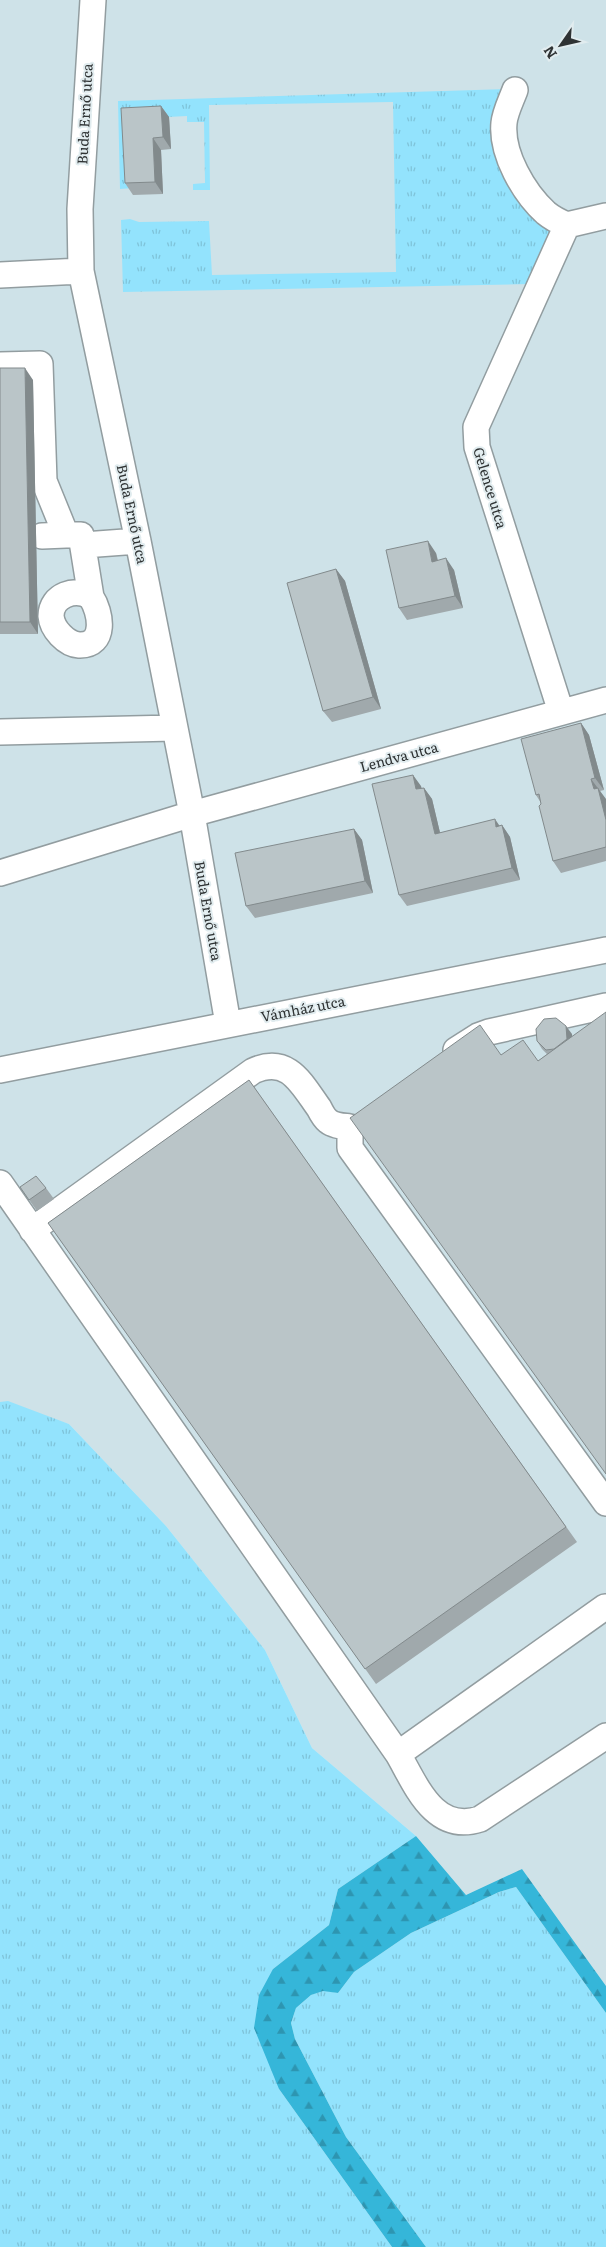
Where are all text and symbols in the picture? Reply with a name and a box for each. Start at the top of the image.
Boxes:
north arrow [536,20,586,70]
text: N [538,42,561,63]
street label: Buda Ernő utca [71,62,97,165]
street label: Gelence utca [469,445,513,531]
street label: Buda Ernő utca [113,462,153,566]
street label: Lendva utca [357,736,441,776]
street label: Buda Ernő utca [190,859,228,963]
street label: Vámház utca [259,990,347,1026]

